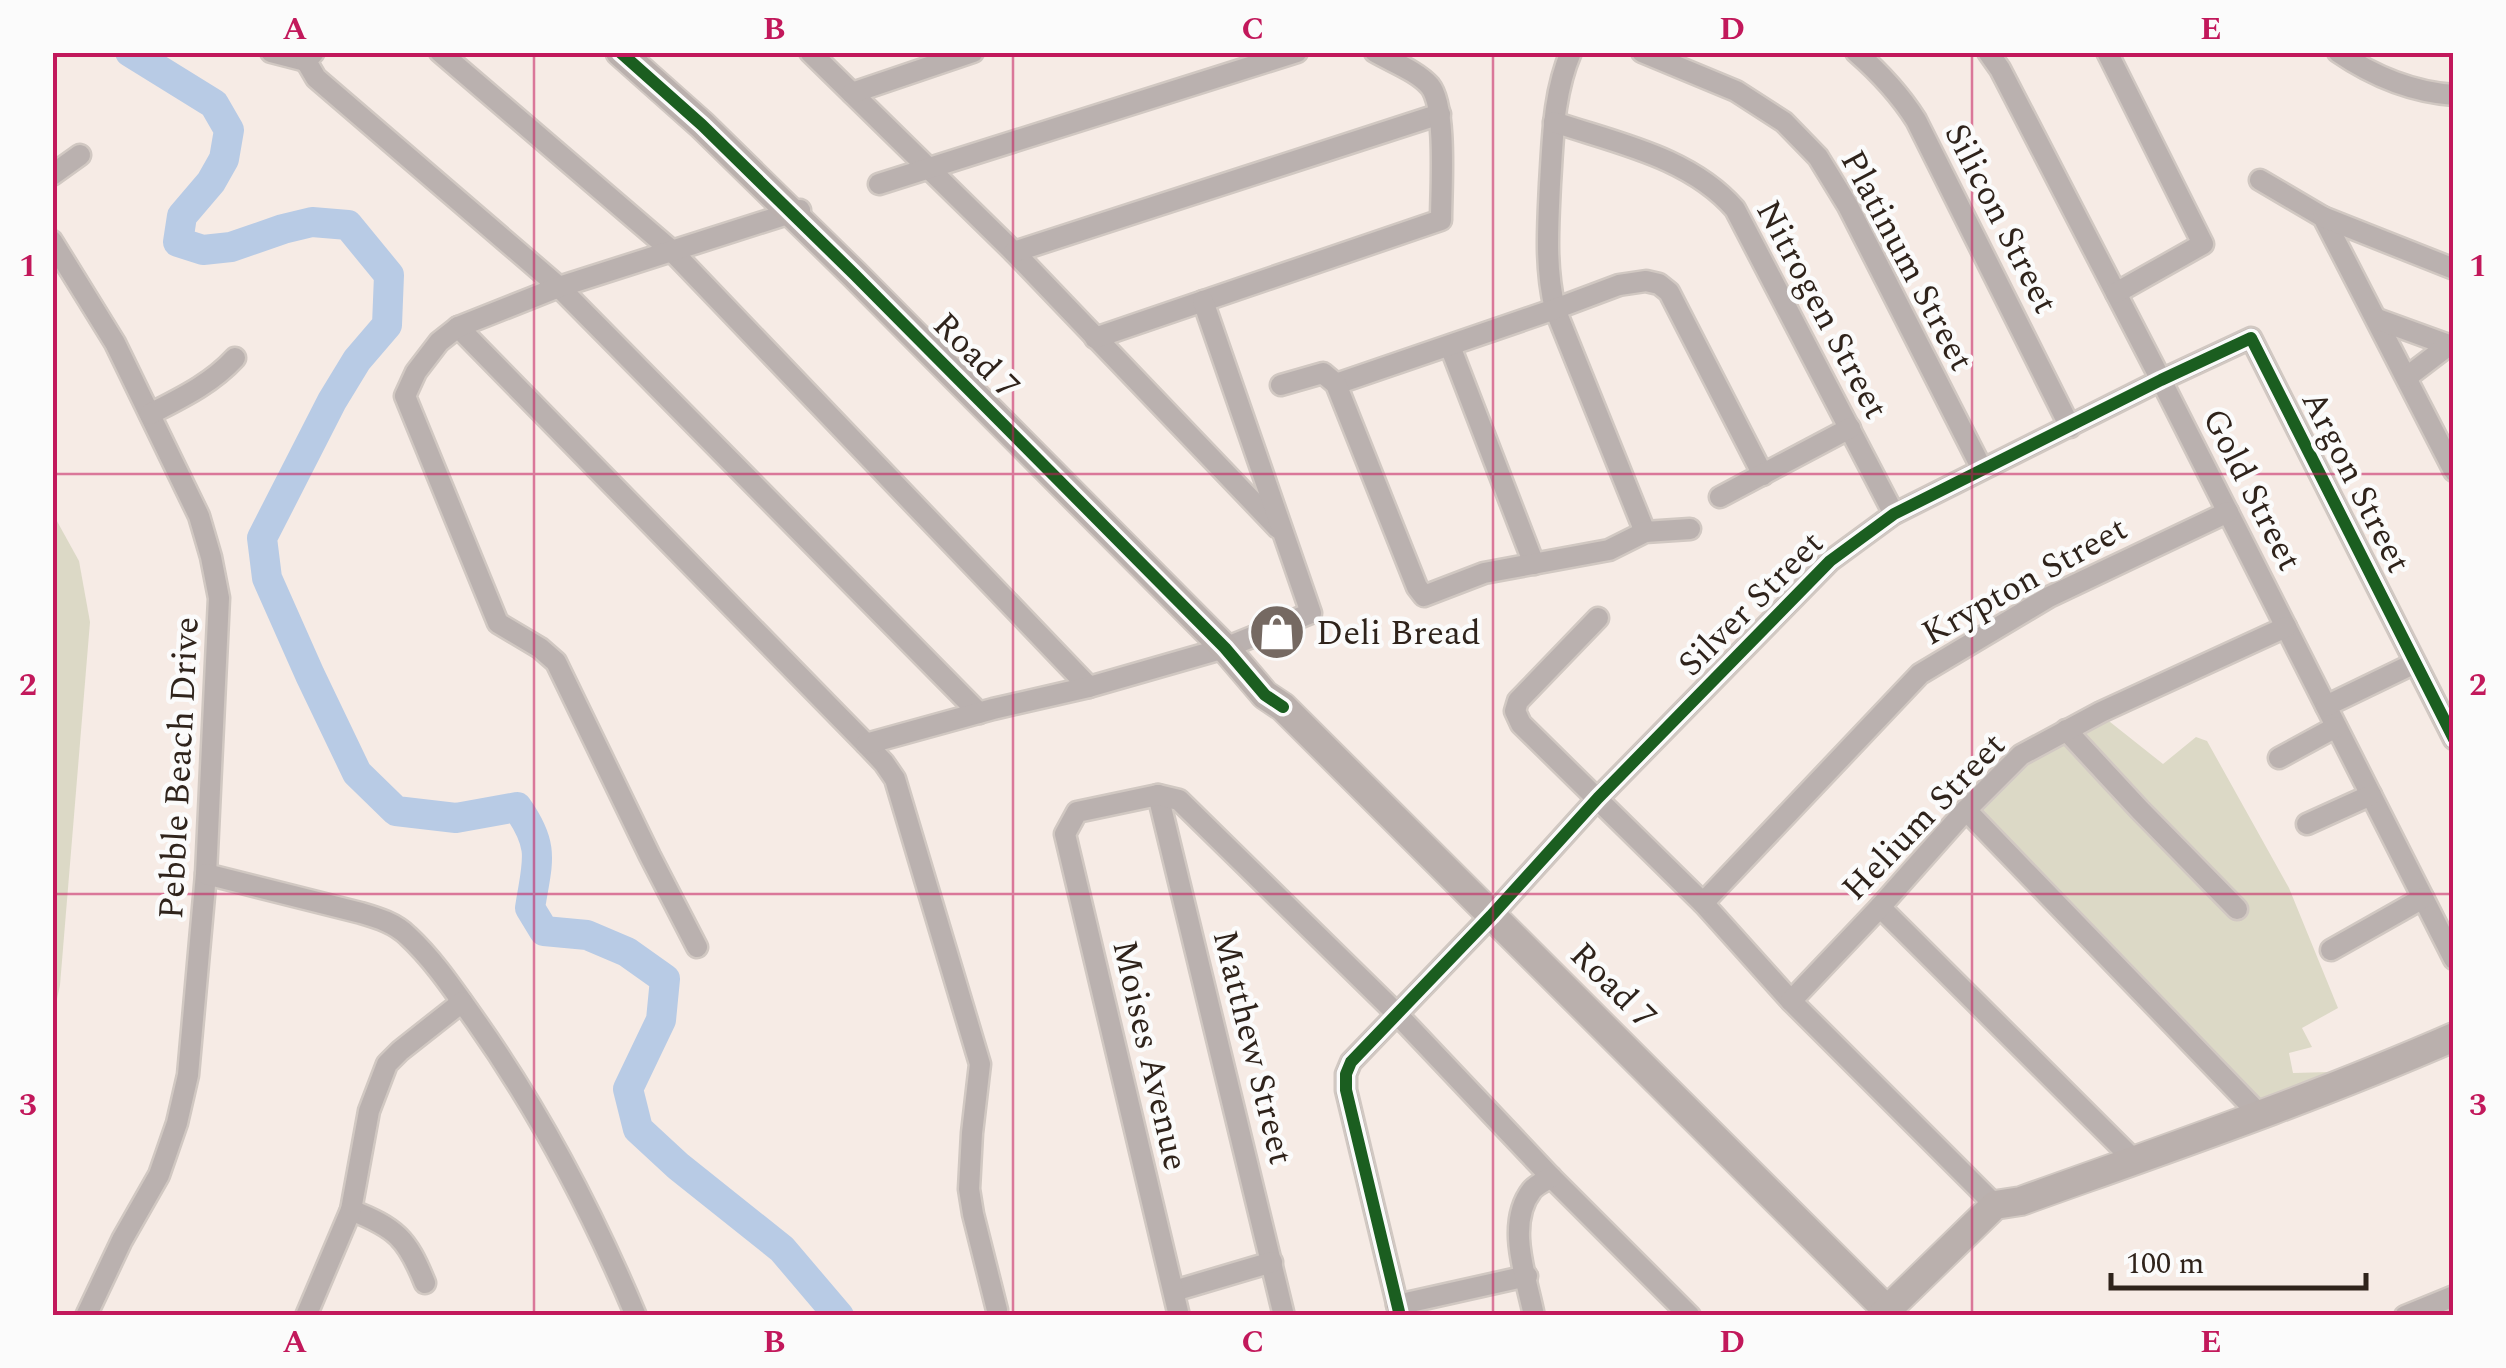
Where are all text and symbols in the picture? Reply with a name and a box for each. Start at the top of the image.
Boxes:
text: A [283,5,308,54]
text: B [763,5,785,54]
text: C [1242,5,1264,54]
text: D [1719,5,1745,54]
text: E [2200,5,2222,54]
street label: Silicon Street [1930,114,2071,323]
street label: Platinum Street [1826,141,1987,381]
street label: Nitrogen Street [1742,191,1902,429]
text: 1 [19,242,37,291]
text: 1 [2469,242,2487,291]
street label: Road 7 [920,300,1032,412]
street label: Argon Street [2287,381,2424,582]
street label: Gold Street [2188,399,2315,580]
street label: Krypton Street [1912,503,2137,660]
street label: Silver Street [1666,519,1836,689]
shop icon: Deli Bread [1247,602,1307,662]
place label: Deli Bread [1316,607,1481,660]
street label: Pebble Beach Drive [145,616,214,921]
text: 2 [19,661,37,710]
text: 2 [2469,661,2487,710]
street label: Helium Street [1830,721,2018,913]
street label: Matthew Street [1198,925,1307,1170]
street label: Road 7 [1557,930,1669,1042]
street label: Moises Avenue [1097,935,1202,1176]
text: 3 [19,1081,37,1130]
text: 3 [2469,1081,2487,1130]
scale bar [2111,1228,2366,1290]
text: 100 m [2126,1241,2204,1287]
text: A [283,1318,308,1367]
text: B [763,1318,785,1367]
text: C [1242,1318,1264,1367]
text: D [1719,1318,1745,1367]
text: E [2200,1318,2222,1367]

